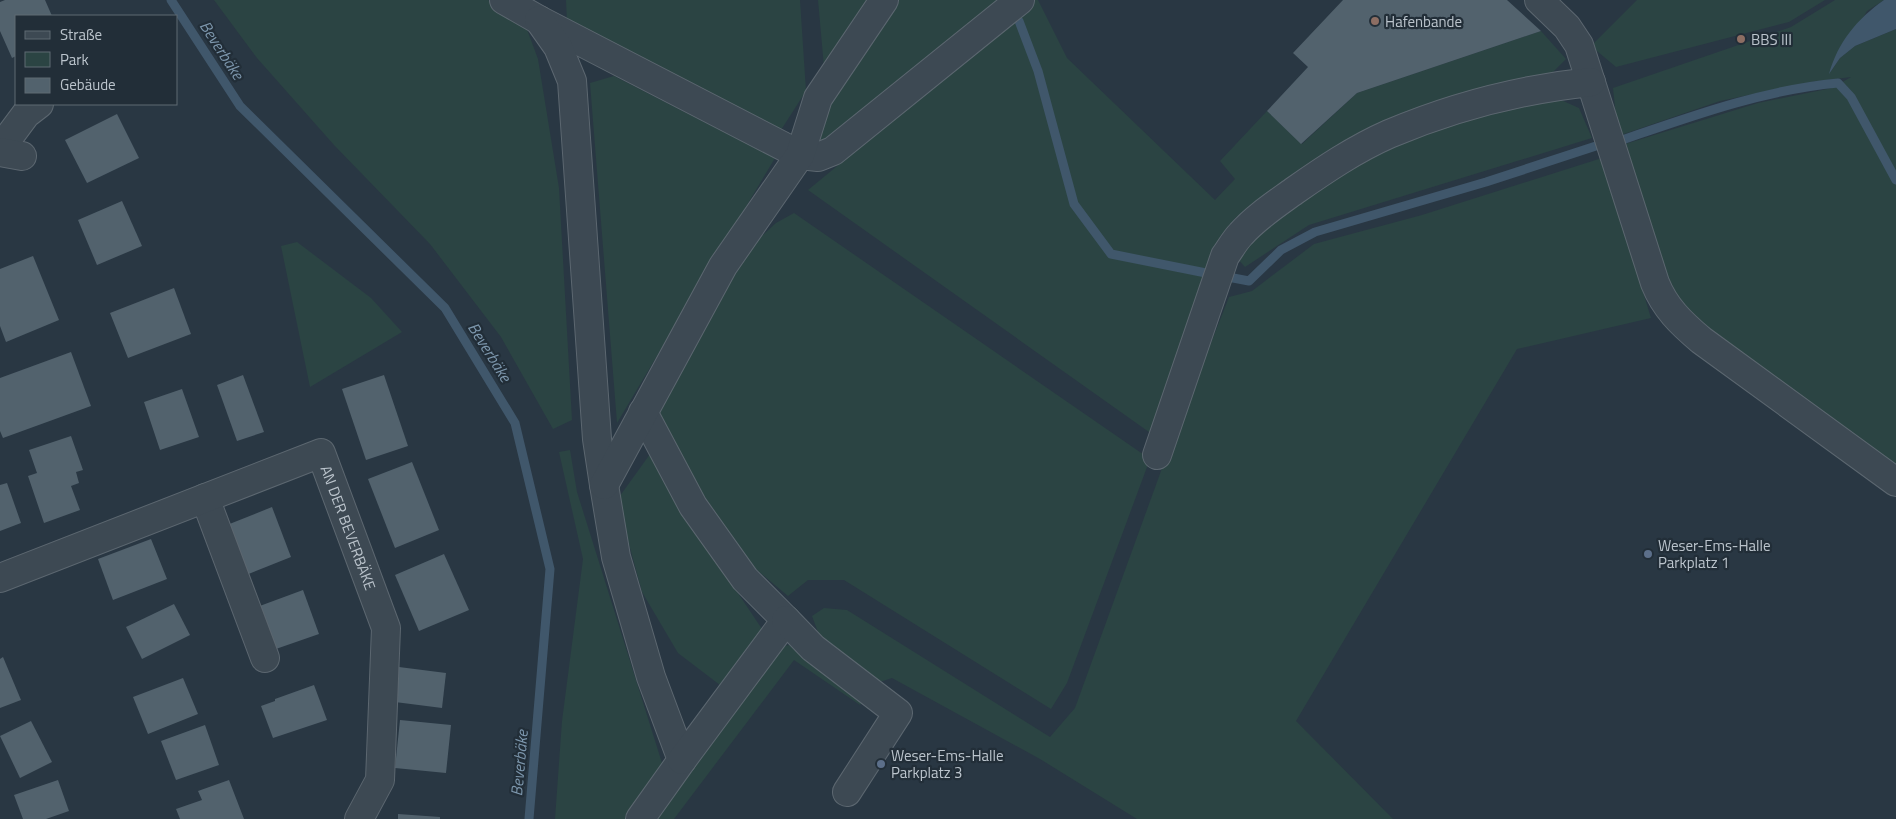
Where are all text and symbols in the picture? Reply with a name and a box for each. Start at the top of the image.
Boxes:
place label: Hafenbande [1385,10,1462,33]
legend [15,15,178,105]
marker: Hafenbande [1369,15,1381,27]
water label: Beverbäke [194,16,251,86]
text: Straße [60,23,102,46]
place label: BBS III [1751,28,1792,51]
marker: BBS III [1735,33,1747,45]
text: Park [60,48,89,71]
text: Gebäude [60,73,116,96]
water label: Beverbäke [462,318,519,388]
street label: AN DER BEVERBÄKE [315,462,382,593]
place label: Weser-Ems-Halle Parkplatz 1 [1658,534,1771,574]
marker: Weser-Ems-Halle Parkplatz 1 [1642,548,1654,560]
water label: Beverbäke [504,727,534,797]
place label: Weser-Ems-Halle Parkplatz 3 [891,744,1004,784]
marker: Weser-Ems-Halle Parkplatz 3 [875,758,887,770]

